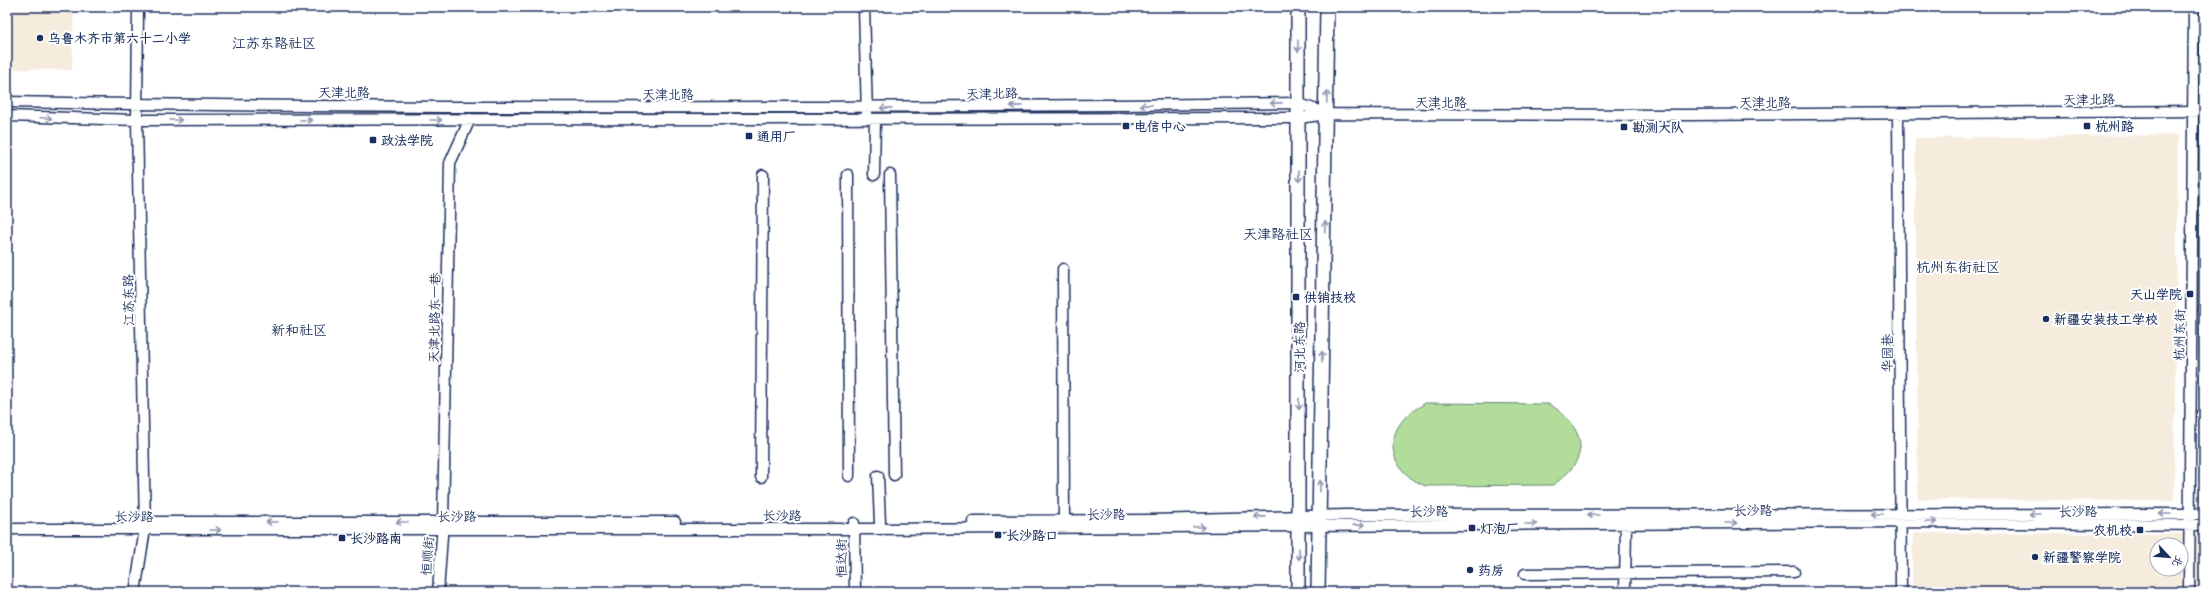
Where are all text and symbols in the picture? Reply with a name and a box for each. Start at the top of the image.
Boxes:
place label: 乌鲁木齐市第六十二小学 [48,29,191,47]
marker: 乌鲁木齐市第六十二小学 [35,33,45,43]
district label: 江苏东路社区 [232,33,316,52]
one-way arrow [1294,39,1302,52]
street label: 天津北路 [318,83,370,101]
street label: 天津北路 [966,84,1018,102]
street label: 天津北路 [642,85,694,103]
street label: 天津北路 [2063,90,2115,108]
one-way arrow [1323,91,1331,104]
street label: 天津北路 [1415,93,1467,111]
street label: 天津北路 [1739,93,1791,111]
one-way arrow [1270,99,1283,107]
one-way arrow [1140,101,1153,109]
one-way arrow [1010,102,1023,110]
one-way arrow [880,104,893,112]
one-way arrow [39,114,52,121]
one-way arrow [169,116,182,124]
one-way arrow [299,116,312,124]
one-way arrow [429,116,442,124]
place label: 电信中心 [1134,117,1186,135]
place label: 杭州路 [2095,117,2134,135]
place label: 勘测大队 [1632,118,1684,136]
marker: 电信中心 [1121,121,1131,131]
marker: 杭州路 [2082,121,2092,131]
marker: 勘测大队 [1619,122,1629,132]
place label: 通用厂 [757,127,796,145]
place label: 政法学院 [381,131,433,149]
marker: 通用厂 [744,131,754,141]
marker: 政法学院 [368,135,378,145]
one-way arrow [1295,169,1303,182]
one-way arrow [1321,221,1328,234]
district label: 天津路社区 [1243,224,1313,243]
district label: 杭州东街社区 [1916,257,2000,276]
street label: 天津北路东一巷 [424,272,444,364]
street label: 江苏东路 [119,274,137,326]
place label: 天山学院 [2130,285,2182,303]
place label: 供销技校 [1304,288,1356,306]
marker: 天山学院 [2185,289,2195,299]
marker: 供销技校 [1291,292,1301,302]
street label: 杭州东街 [2170,309,2188,361]
place label: 新疆安装技工学校 [2054,310,2158,328]
marker: 新疆安装技工学校 [2041,314,2051,324]
district label: 新和社区 [271,320,327,339]
street label: 河北东路 [1290,321,1308,373]
street label: 华园巷 [1878,333,1896,373]
one-way arrow [1318,351,1326,364]
one-way arrow [1295,397,1303,410]
one-way arrow [1316,480,1324,493]
street label: 长沙路 [1733,501,1773,519]
street label: 长沙路 [1409,502,1449,520]
street label: 长沙路 [2058,502,2098,520]
street label: 长沙路 [1086,505,1126,523]
street label: 长沙路 [762,506,802,524]
street label: 长沙路 [114,507,154,525]
street label: 长沙路 [437,507,477,525]
one-way arrow [1871,510,1884,518]
one-way arrow [2029,510,2042,518]
one-way arrow [2159,510,2172,518]
one-way arrow [1587,511,1600,519]
one-way arrow [1254,514,1267,521]
one-way arrow [266,518,279,526]
one-way arrow [396,518,409,526]
one-way arrow [1924,518,1937,526]
place label: 灯泡厂 [1480,519,1519,537]
one-way arrow [1724,519,1737,527]
one-way arrow [1524,520,1537,528]
one-way arrow [1352,521,1365,529]
place label: 农机校 [2093,521,2132,539]
one-way arrow [1192,523,1205,531]
marker: 灯泡厂 [1467,523,1477,533]
marker: 农机校 [2135,525,2145,535]
one-way arrow [208,526,221,534]
place label: 长沙路口 [1006,526,1058,544]
place label: 长沙路南 [350,529,402,547]
marker: 长沙路口 [993,530,1003,540]
marker: 长沙路南 [337,533,347,543]
street label: 恒顺街 [417,536,437,576]
north arrow [2149,537,2189,577]
street label: 恒达街 [832,538,850,578]
one-way arrow [1295,547,1303,560]
place label: 新疆警察学院 [2043,548,2121,566]
marker: 新疆警察学院 [2030,552,2040,562]
text: 北 [2169,553,2187,569]
place label: 药房 [1478,561,1504,579]
marker: 药房 [1465,565,1475,575]

